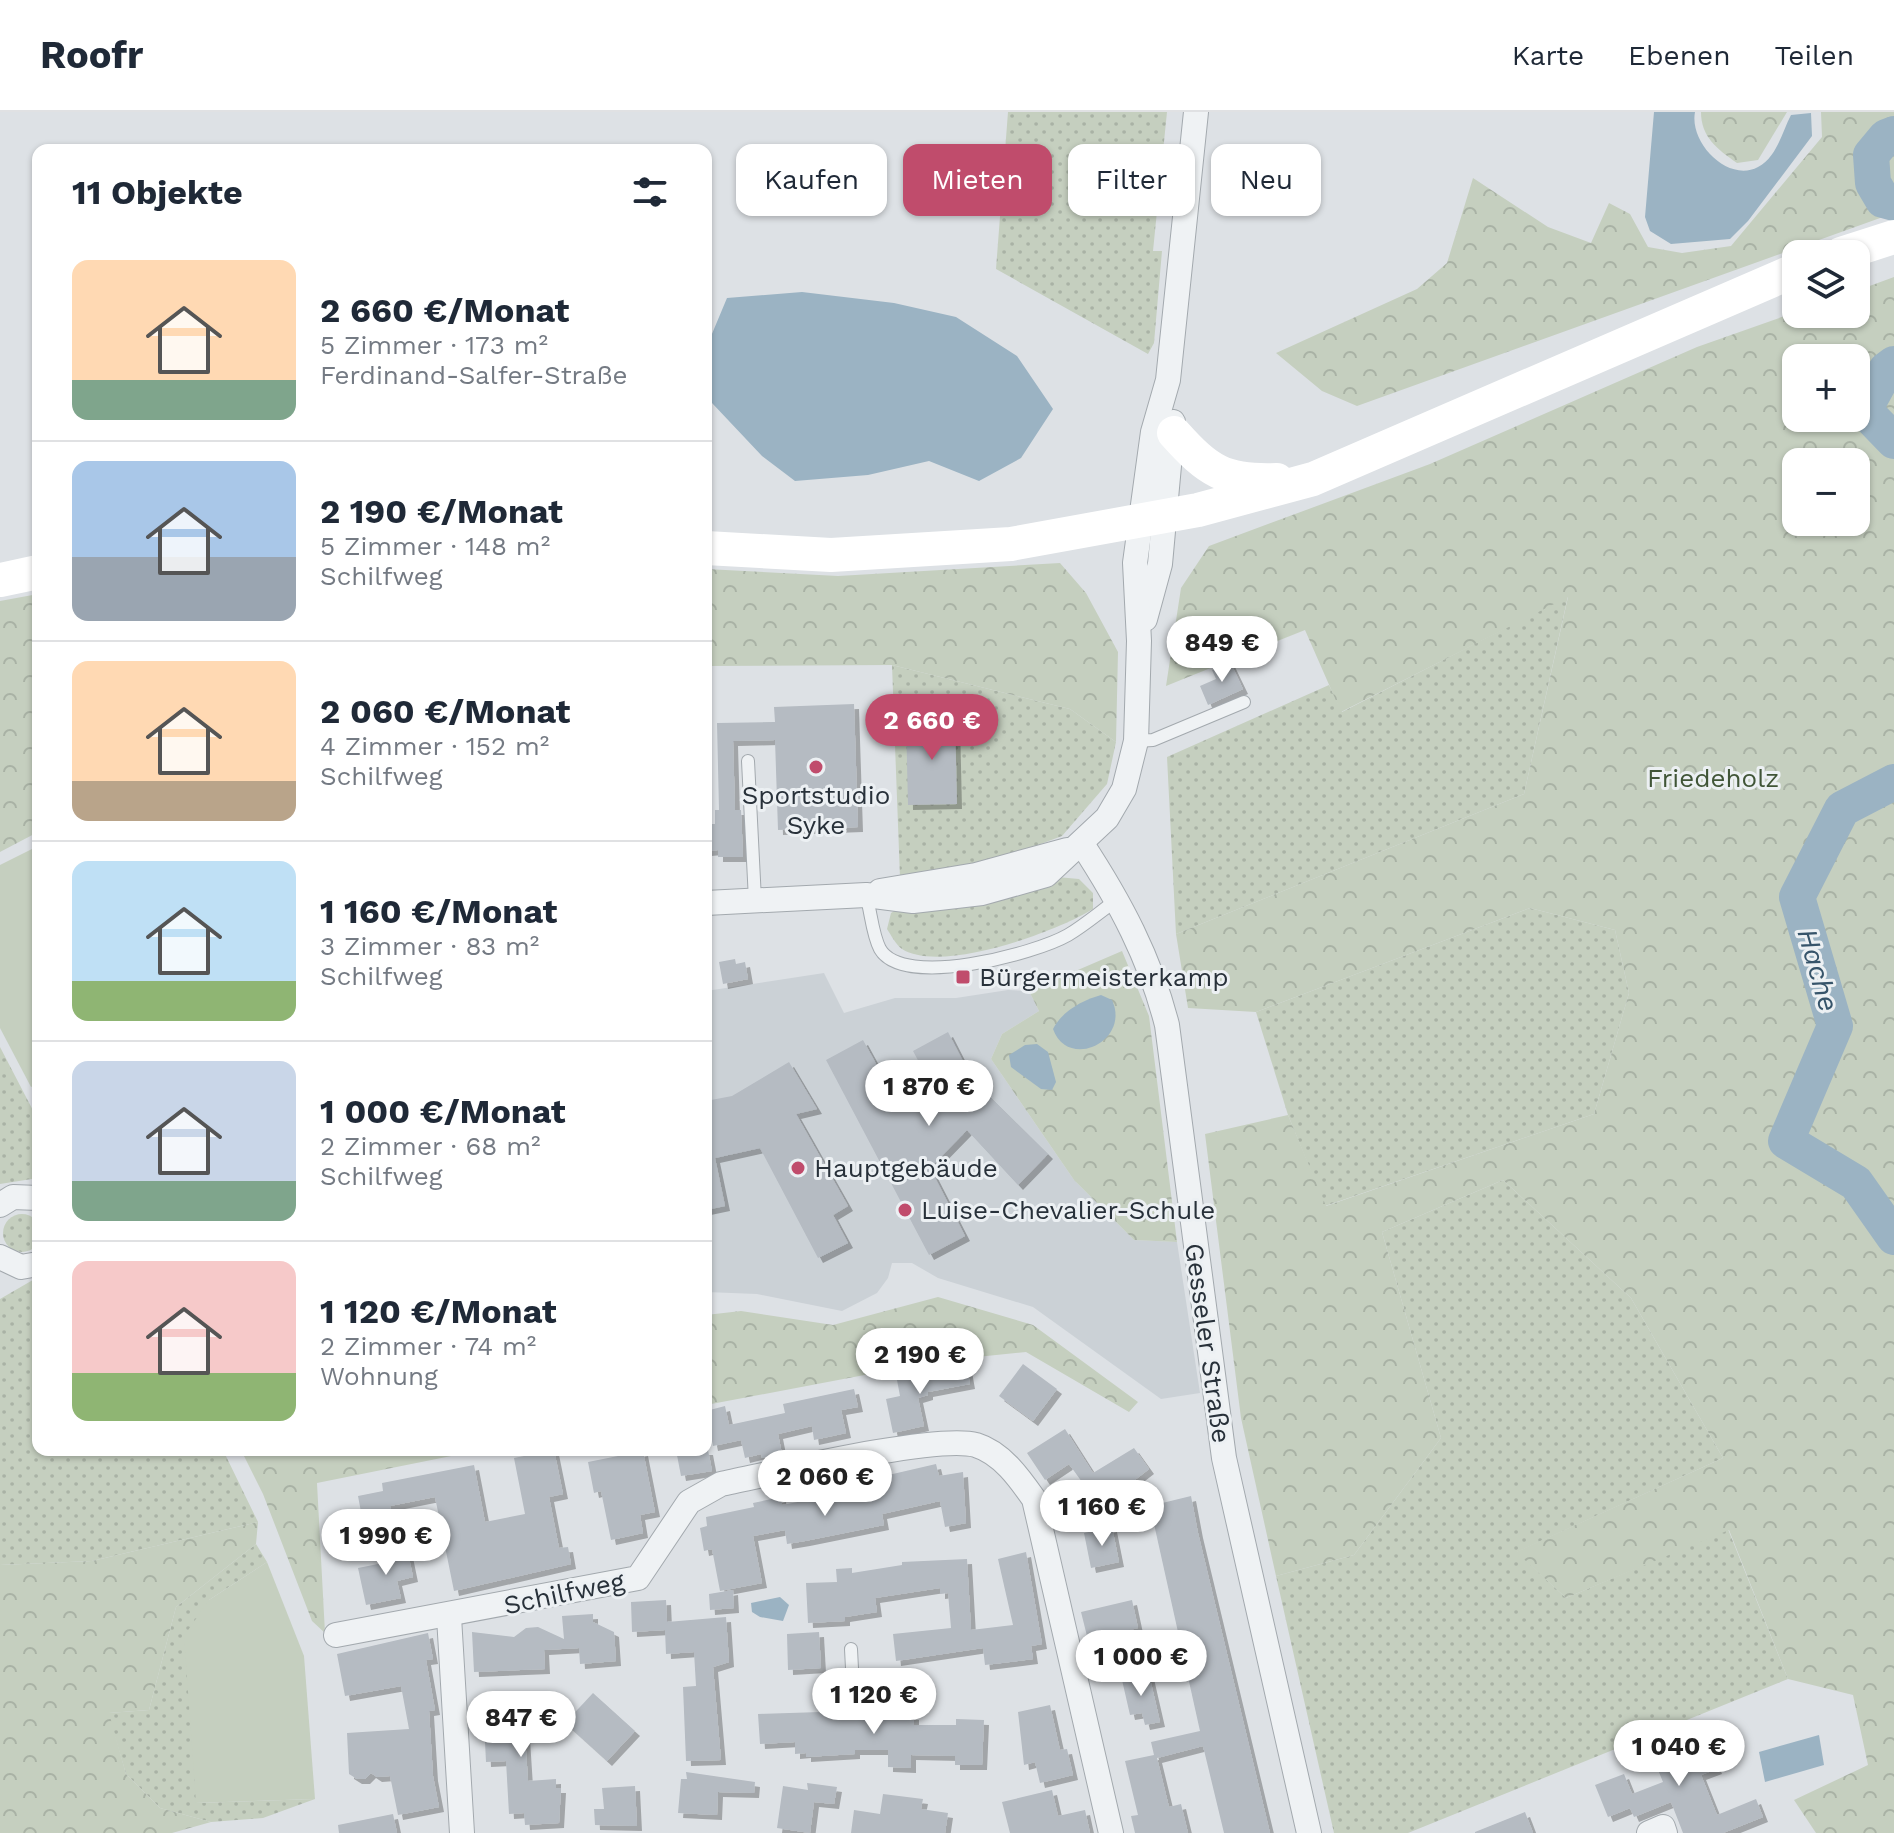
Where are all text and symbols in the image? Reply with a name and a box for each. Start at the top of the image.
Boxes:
text: Roofr [40,33,143,77]
text: Karte [1512,39,1584,72]
text: Ebenen [1628,39,1731,72]
text: Teilen [1775,39,1854,72]
chip: Kaufen [736,144,887,216]
chip: Mieten [903,144,1052,216]
chip: Filter [1068,144,1195,216]
chip: Neu [1211,144,1321,216]
icon: filters [628,170,672,214]
text: 11 Objekte [72,172,243,212]
map controls [1782,240,1870,536]
button: layers [1782,240,1870,328]
text: 2 660 €/Monat [320,290,569,330]
icon: home [136,292,232,388]
text: 5 Zimmer · 173 m² [320,330,548,360]
button: + [1782,344,1870,432]
text: Ferdinand-Salfer-Straße [320,360,628,390]
button: − [1782,448,1870,536]
text: 2 190 €/Monat [320,491,563,531]
icon: home [136,493,232,589]
text: 5 Zimmer · 148 m² [320,531,550,561]
text: Schilfweg [320,561,443,591]
pin: 849 € [1166,616,1278,684]
text: 849 € [1185,627,1259,657]
text: 2 060 €/Monat [320,691,570,731]
icon: home [136,693,232,789]
pin: 2 660 € [858,694,1006,762]
text: 2 660 € [883,705,981,735]
text: 4 Zimmer · 152 m² [320,731,549,761]
marker: Sportstudio Syke [807,758,825,776]
text: Schilfweg [320,761,443,791]
park label: Friedeholz [1647,763,1779,793]
place label: Sportstudio Syke [742,780,890,840]
text: 1 160 €/Monat [320,891,557,931]
icon: home [136,893,232,989]
water label: Hache [1790,925,1846,1015]
text: 3 Zimmer · 83 m² [320,931,539,961]
text: Schilfweg [320,961,443,991]
place label: Bürgermeisterkamp [979,962,1229,992]
marker: Bürgermeisterkamp [954,968,972,986]
pin: 1 870 € [855,1060,1003,1128]
text: 1 870 € [883,1071,975,1101]
text: 1 000 €/Monat [320,1091,566,1131]
icon: home [136,1093,232,1189]
text: 2 Zimmer · 68 m² [320,1131,540,1161]
place label: Hauptgebäude [814,1153,998,1183]
marker: Hauptgebäude [789,1159,807,1177]
text: Schilfweg [320,1161,443,1191]
place label: Luise-Chevalier-Schule [921,1195,1215,1225]
marker: Luise-Chevalier-Schule [896,1201,914,1219]
street label: Gesseler Straße [1179,1241,1237,1445]
text: 1 120 €/Monat [320,1291,557,1331]
icon: home [136,1293,232,1389]
pin: 2 190 € [846,1328,994,1396]
text: 2 Zimmer · 74 m² [320,1331,536,1361]
text: 2 190 € [874,1339,966,1369]
text: Wohnung [320,1361,438,1391]
pin: 2 060 € [751,1450,899,1518]
text: 2 060 € [776,1461,874,1491]
pin: 1 160 € [1028,1480,1176,1548]
text: 1 160 € [1058,1491,1146,1521]
pin: 1 990 € [312,1509,460,1577]
text: 1 990 € [339,1520,433,1550]
street label: Schilfweg [501,1566,627,1620]
pin: 1 000 € [1067,1630,1215,1698]
text: 1 000 € [1094,1641,1188,1671]
pin: 1 120 € [800,1668,948,1736]
text: 1 120 € [830,1679,918,1709]
pin: 847 € [465,1691,577,1759]
text: 847 € [485,1702,557,1732]
pin: 1 040 € [1605,1720,1753,1788]
text: 1 040 € [1632,1731,1726,1761]

